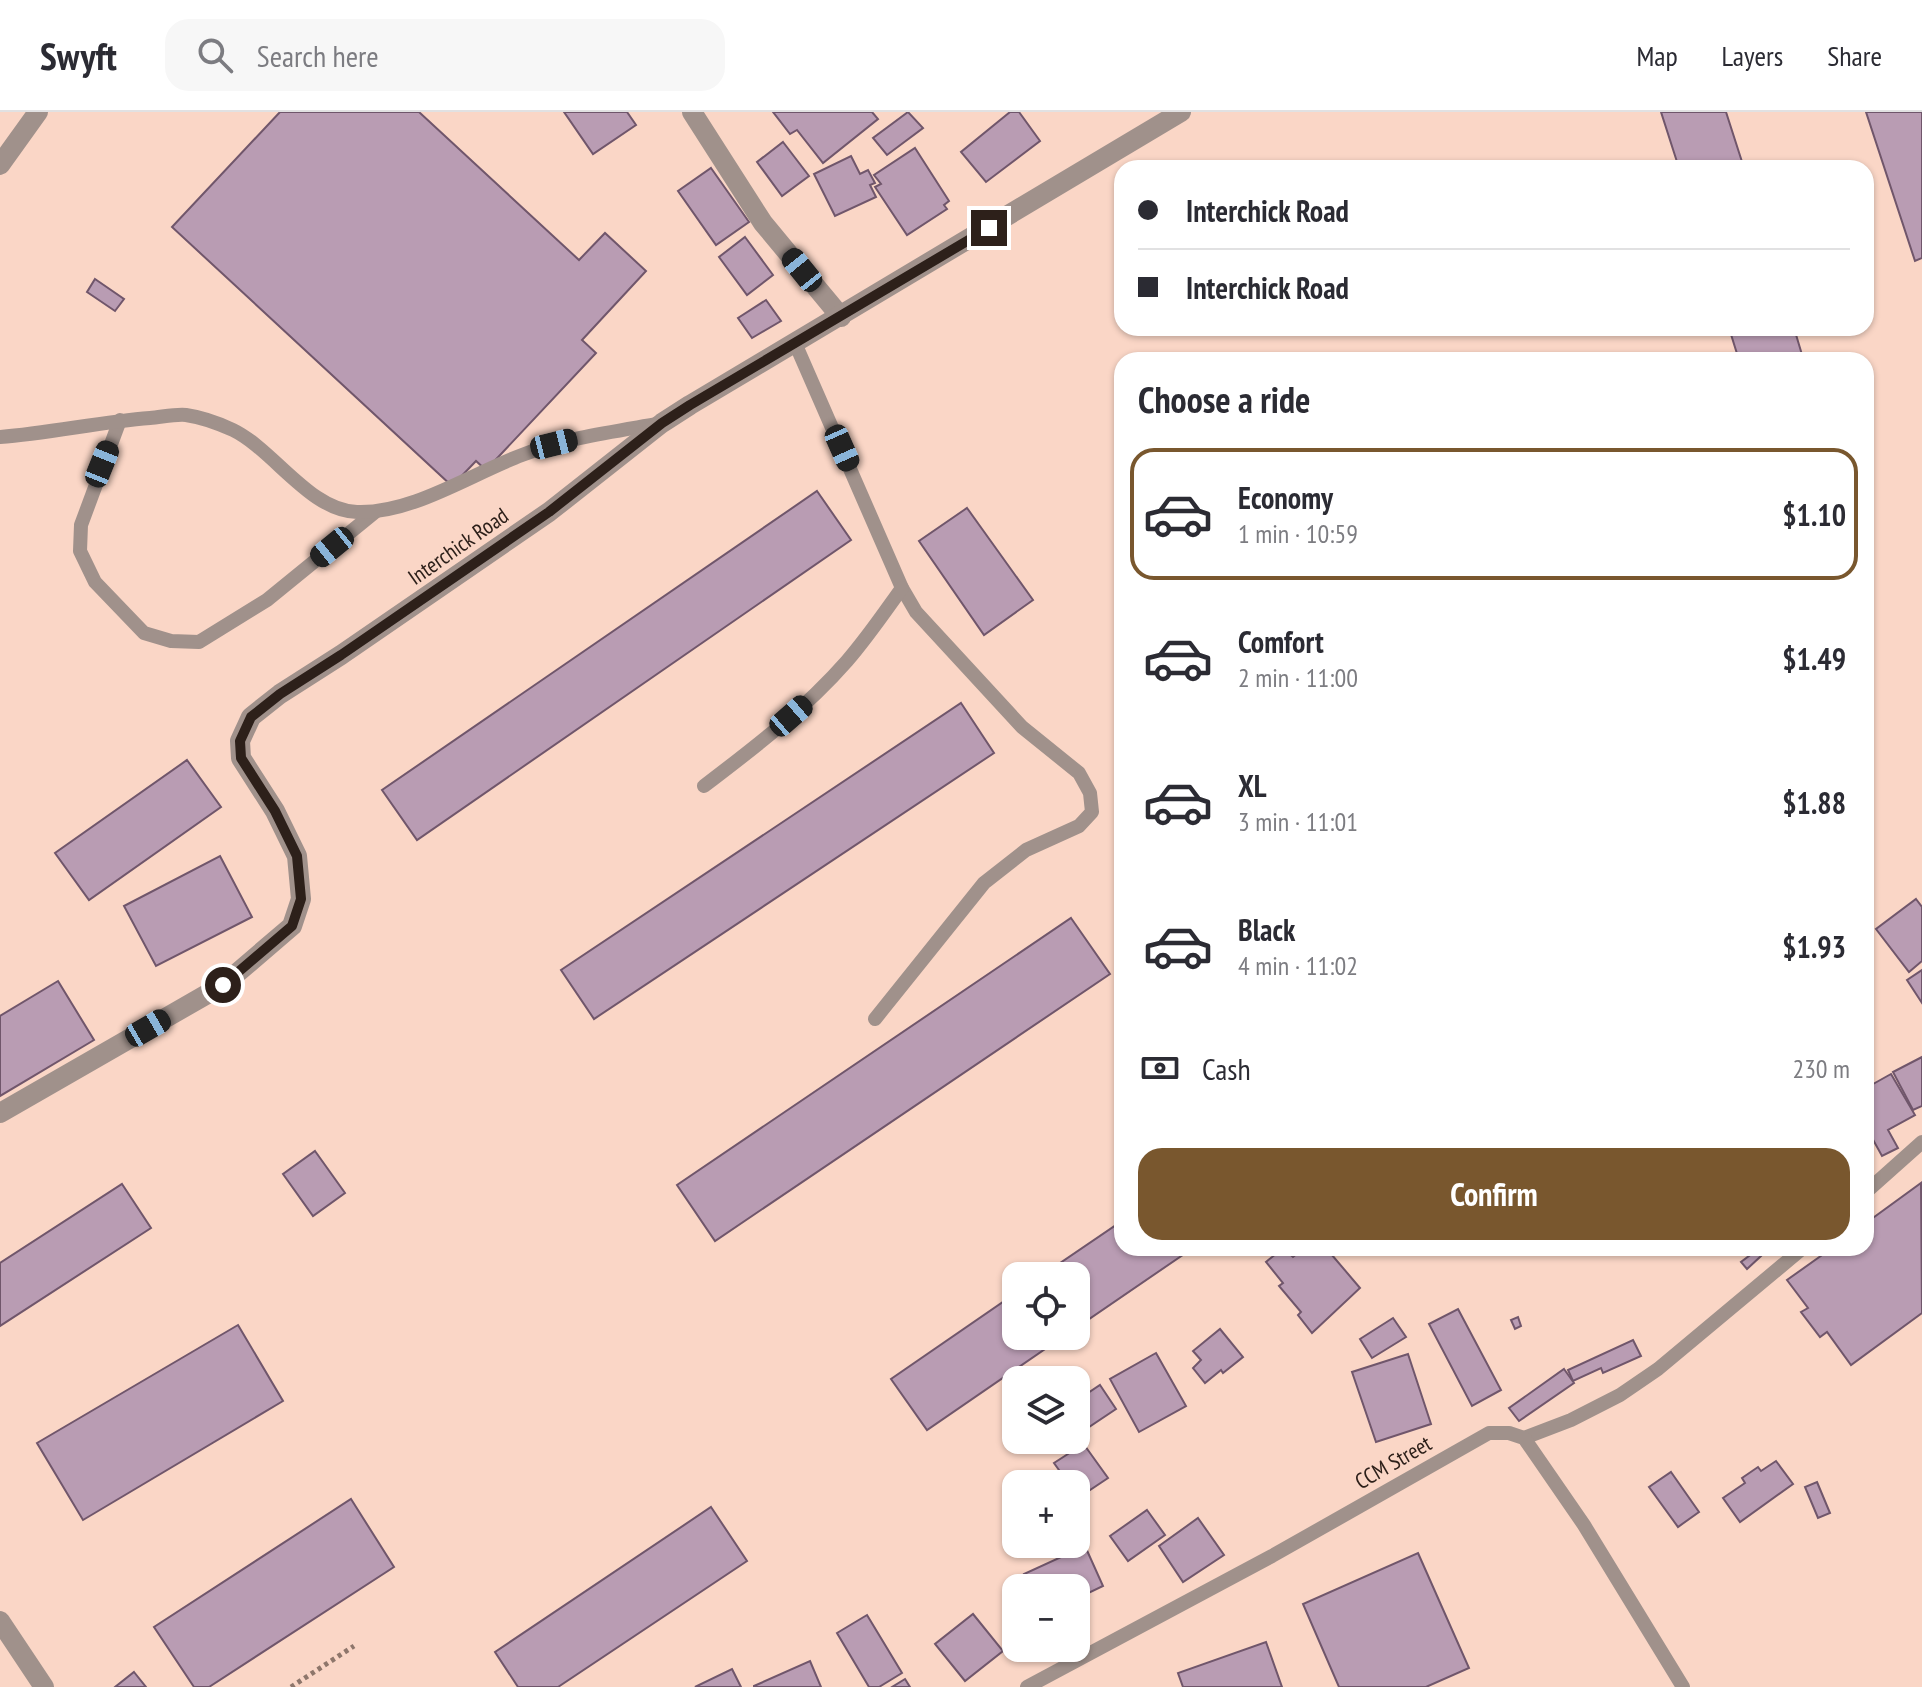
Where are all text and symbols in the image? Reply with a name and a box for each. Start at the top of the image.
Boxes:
search box [165,19,725,91]
text: Swyft [40,31,117,80]
icon: search [193,33,237,77]
text: Search here [257,36,379,75]
text: Map [1636,37,1678,74]
text: Layers [1722,37,1783,74]
text: Share [1827,37,1882,74]
text: Interchick Road [1186,191,1349,230]
route end [971,210,1007,246]
car [778,244,826,296]
text: Interchick Road [1186,268,1349,307]
text: Choose a ride [1138,376,1310,423]
car [821,421,863,475]
car [528,427,580,461]
car [82,437,122,491]
icon: car [1142,478,1214,550]
text: Economy [1238,478,1333,517]
text: $1.10 [1782,495,1846,534]
street label: Interchick Road [402,501,514,591]
text: 1 min · 10:59 [1238,517,1358,550]
car [306,523,358,571]
icon: car [1142,622,1214,694]
text: Comfort [1238,622,1324,661]
text: $1.49 [1782,639,1846,678]
text: 2 min · 11:00 [1238,661,1358,694]
car [765,691,817,741]
icon: car [1142,766,1214,838]
text: XL [1238,766,1267,805]
text: $1.88 [1782,783,1846,822]
text: 3 min · 11:01 [1238,805,1358,838]
icon: car [1142,910,1214,982]
text: Black [1238,910,1295,949]
text: $1.93 [1782,927,1846,966]
text: 4 min · 11:02 [1238,949,1358,982]
route start [205,967,241,1003]
car [121,1006,175,1050]
icon: cash [1138,1046,1182,1090]
text: Cash [1202,1049,1251,1088]
text: 230 m [1792,1052,1850,1085]
button: Confirm [1138,1148,1850,1240]
map controls [1002,1262,1090,1662]
button: locate [1002,1262,1090,1350]
button: layers [1002,1366,1090,1454]
street label: CCM Street [1350,1429,1436,1495]
button: + [1002,1470,1090,1558]
button: − [1002,1574,1090,1662]

